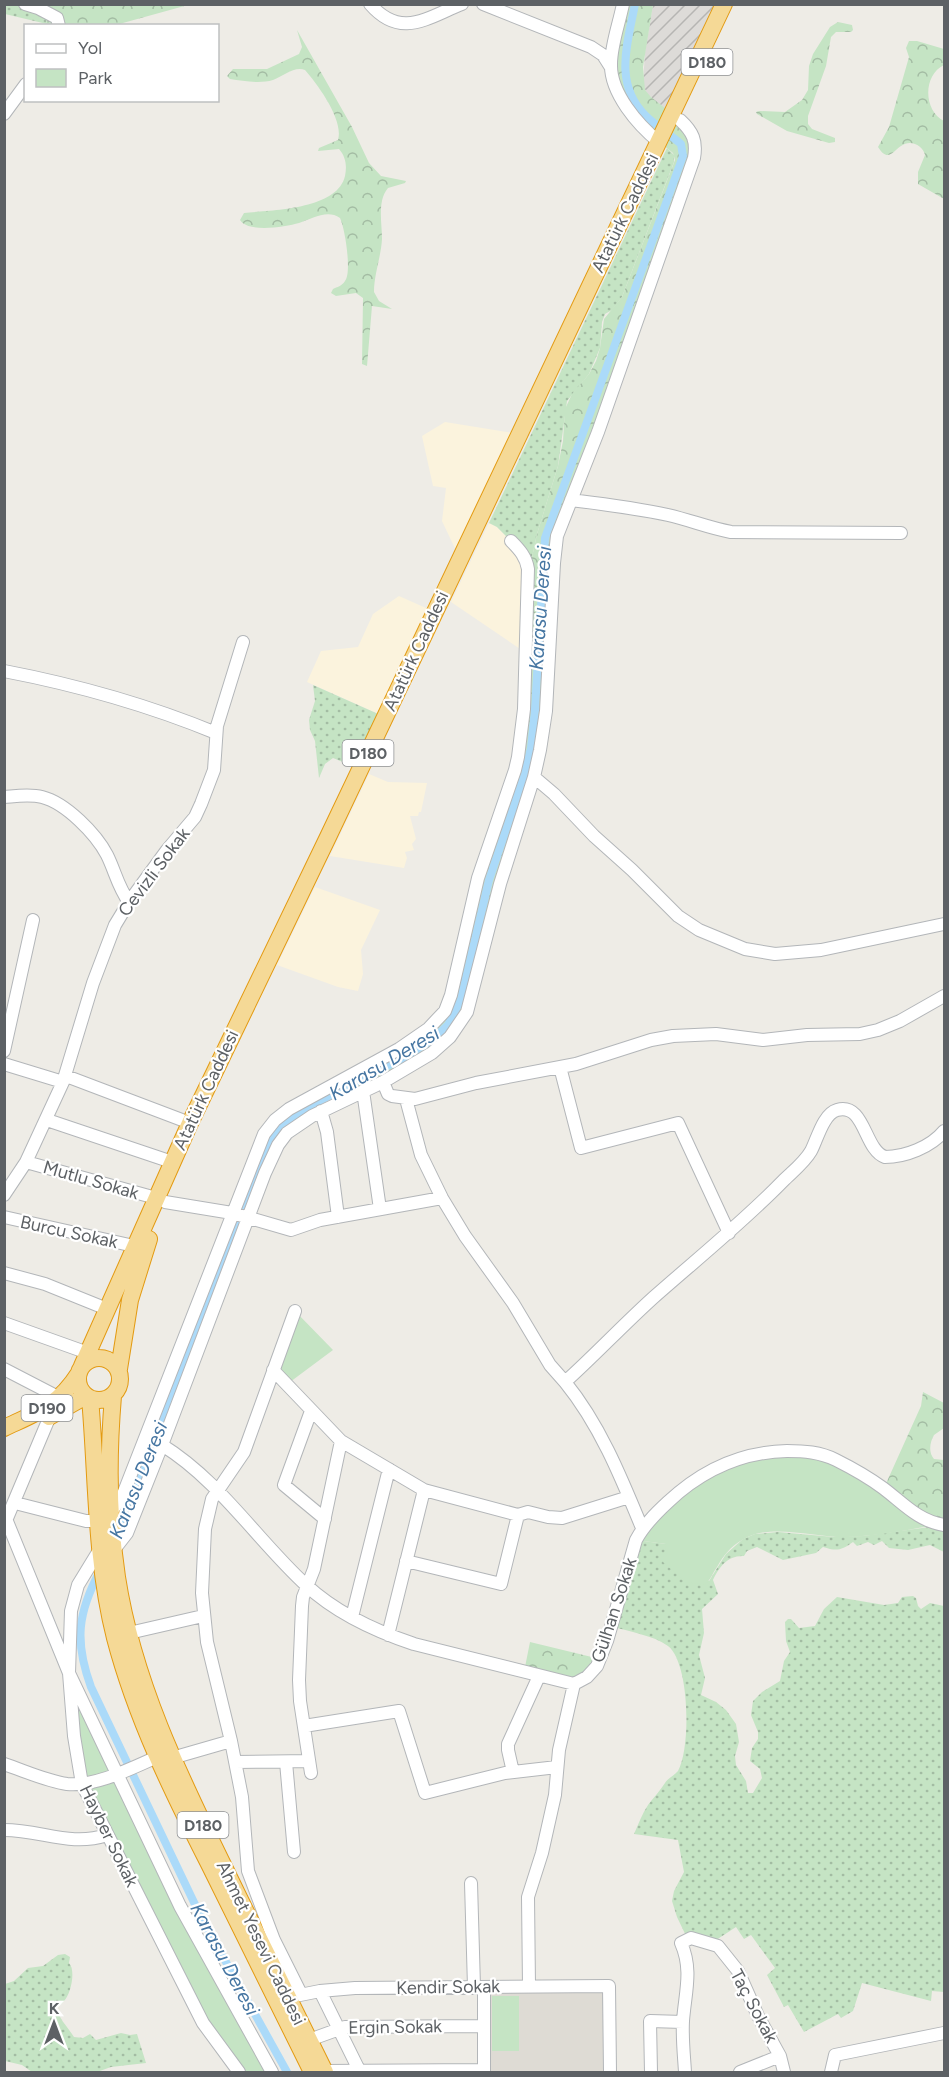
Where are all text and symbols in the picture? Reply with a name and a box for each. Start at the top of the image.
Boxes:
legend [24,24,219,102]
text: Yol [78,37,102,59]
road number: D180 [682,49,732,75]
text: Park [78,67,113,89]
street label: Atatürk Caddesi [587,150,663,276]
water label: Karasu Deresi [524,545,556,671]
street label: Atatürk Caddesi [379,587,453,715]
road number: D180 [342,740,394,766]
street label: Cevizli Sokak [113,823,195,921]
water label: Karasu Deresi [325,1021,444,1105]
street label: Atatürk Caddesi [169,1026,243,1154]
street label: Mutlu Sokak [41,1156,142,1204]
street label: Burcu Sokak [18,1211,120,1253]
road number: D190 [22,1395,72,1421]
water label: Karasu Deresi [104,1418,173,1542]
street label: Gülhan Sokak [587,1554,641,1665]
street label: Hayber Sokak [75,1781,143,1891]
road number: D180 [178,1812,228,1838]
street label: Ahmet Yesevi Caddesi [212,1857,310,2029]
water label: Karasu Deresi [185,1898,265,2020]
street label: Taç Sokak [725,1965,783,2047]
street label: Kendir Sokak [396,1975,500,1999]
north arrow [24,1993,84,2053]
text: K [49,1999,60,2018]
street label: Ergin Sokak [348,2015,442,2039]

